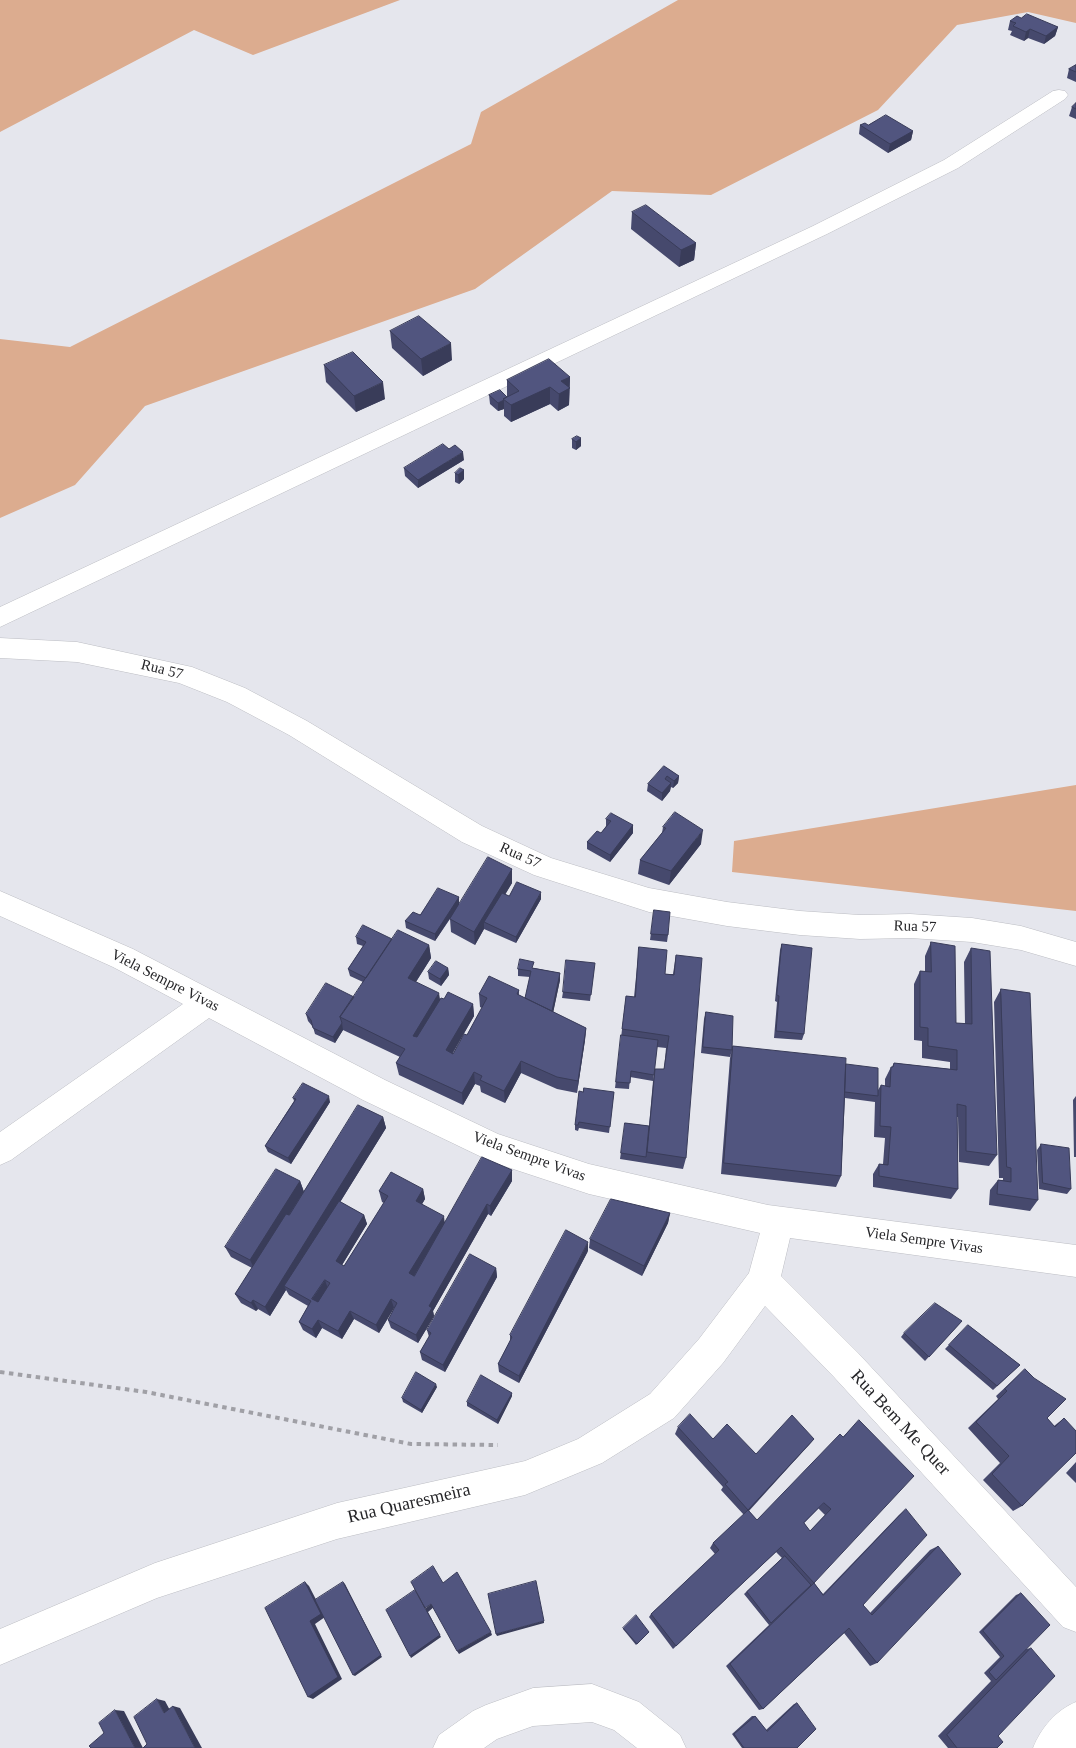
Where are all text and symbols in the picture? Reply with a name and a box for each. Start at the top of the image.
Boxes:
street label: Rua 57 [139,656,185,684]
street label: Rua 57 [497,839,543,873]
street label: Rua 57 [893,917,937,937]
street label: Viela Sempre Vivas [108,946,222,1016]
street label: Viela Sempre Vivas [470,1128,588,1186]
street label: Viela Sempre Vivas [864,1224,984,1258]
street label: Rua Bem Me Quer [846,1366,954,1480]
street label: Rua Quaresmeira [345,1479,473,1529]

